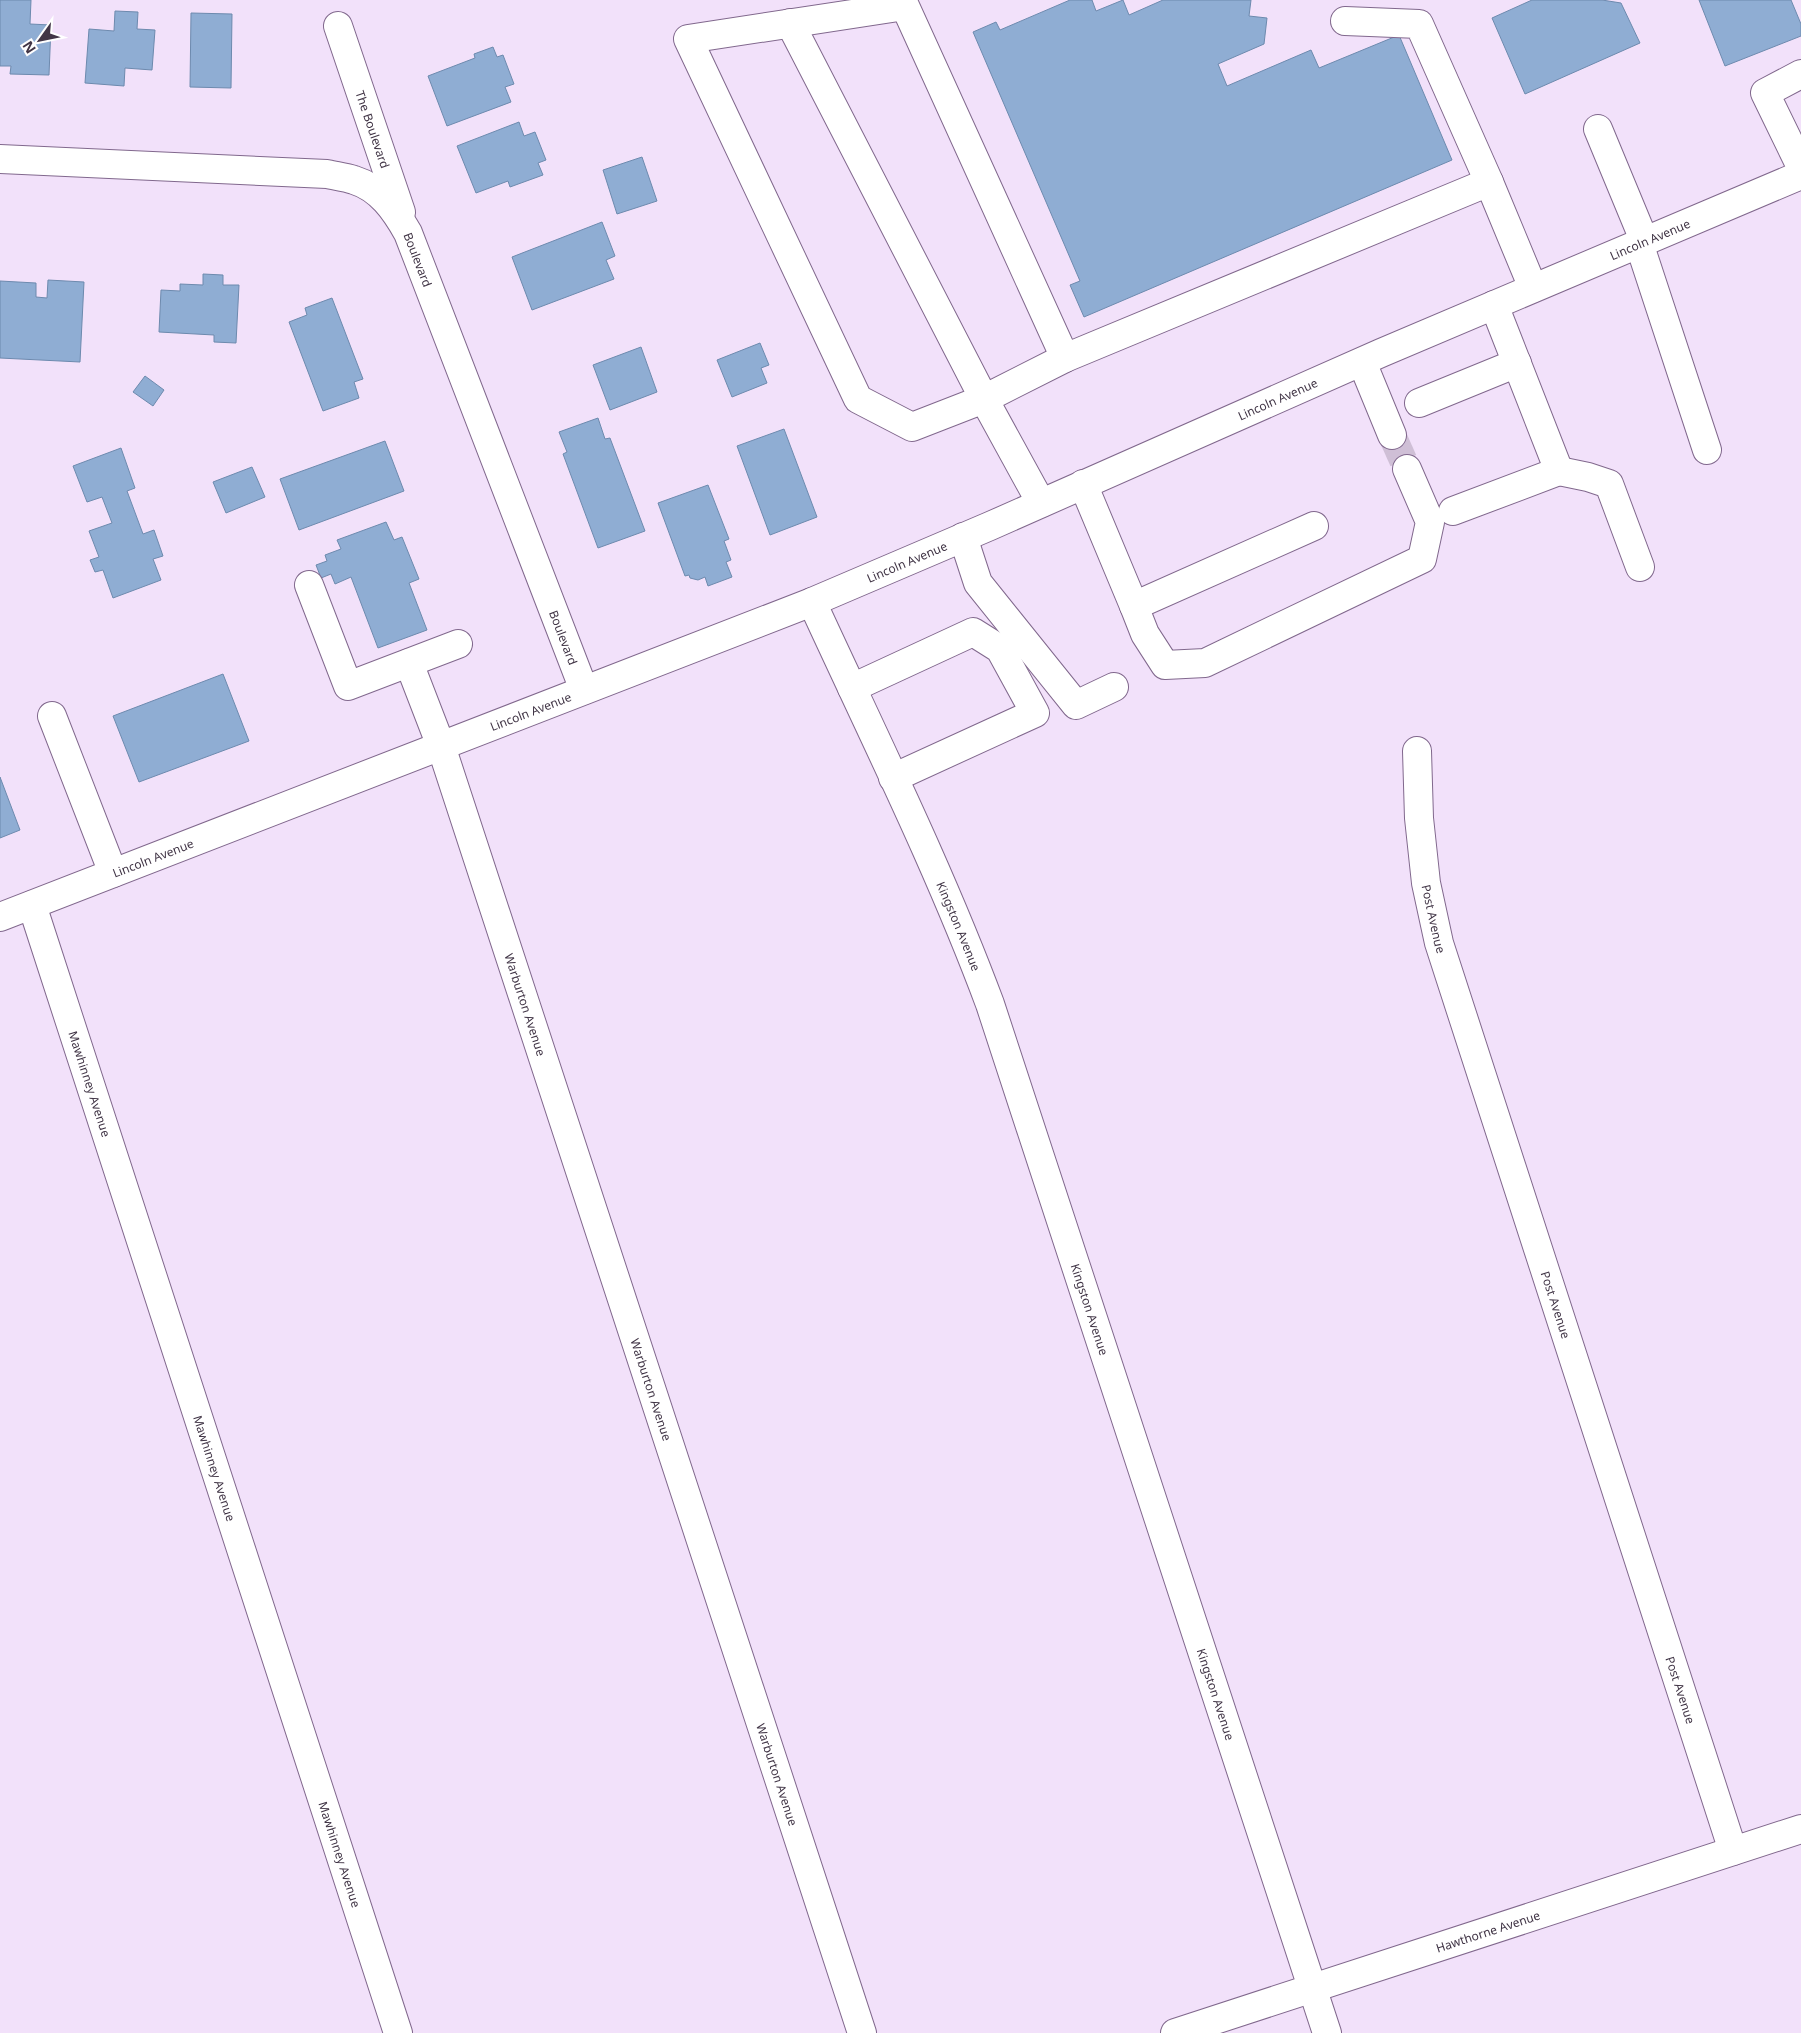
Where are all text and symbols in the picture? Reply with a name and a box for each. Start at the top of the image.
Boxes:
north arrow [15,15,65,65]
text: N [18,37,40,57]
street label: The Boulevard [352,88,394,170]
street label: Lincoln Avenue [1607,214,1693,264]
street label: Boulevard [400,230,436,289]
street label: Lincoln Avenue [1235,374,1320,424]
street label: Lincoln Avenue [864,537,950,586]
street label: Boulevard [546,608,582,667]
street label: Lincoln Avenue [487,688,574,735]
street label: Lincoln Avenue [110,834,196,881]
street label: Kingston Avenue [933,879,985,974]
street label: Post Avenue [1418,883,1450,956]
street label: Warburton Avenue [501,951,550,1058]
street label: Mawhinney Avenue [65,1029,115,1139]
street label: Kingston Avenue [1067,1261,1113,1357]
street label: Post Avenue [1537,1269,1575,1341]
street label: Warburton Avenue [627,1336,676,1443]
street label: Mawhinney Avenue [190,1413,240,1523]
street label: Kingston Avenue [1193,1646,1239,1742]
street label: Post Avenue [1662,1654,1700,1726]
street label: Warburton Avenue [753,1721,802,1828]
street label: Mawhinney Avenue [315,1799,365,1910]
street label: Hawthorne Avenue [1434,1906,1542,1956]

